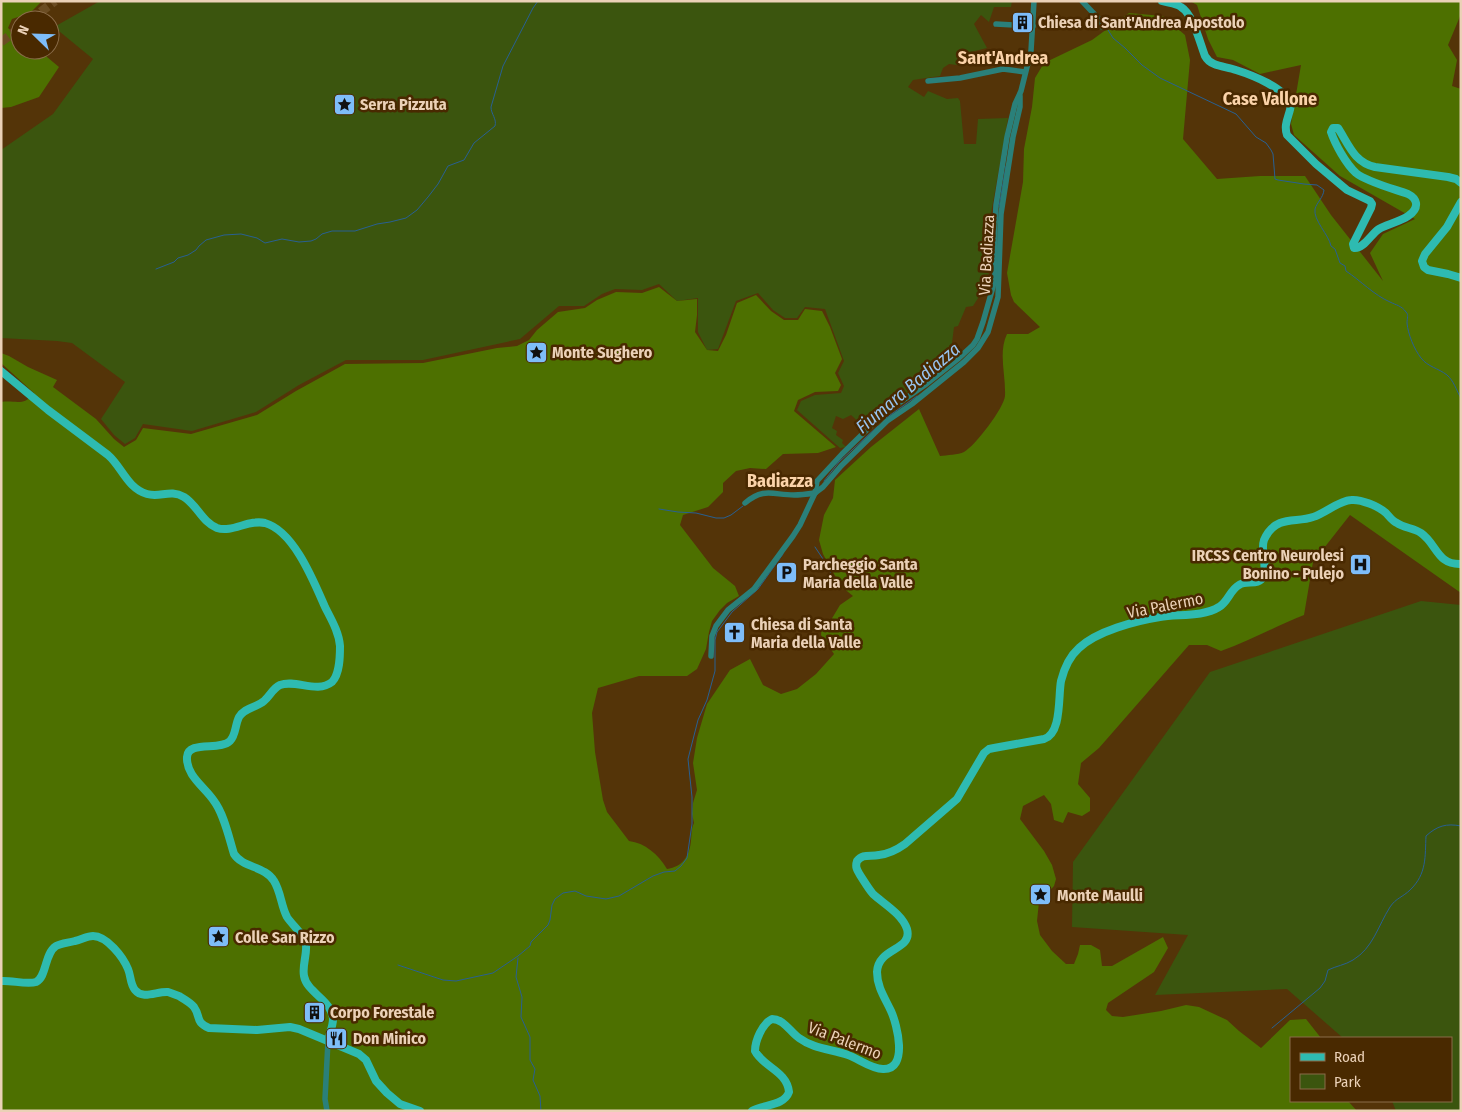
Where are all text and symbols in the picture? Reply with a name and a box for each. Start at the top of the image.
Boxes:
north arrow [10,10,60,60]
building icon: Chiesa di Sant'Andrea Apostolo [1010,10,1034,34]
place label: Chiesa di Sant'Andrea Apostolo [1038,13,1245,32]
text: N [14,23,33,37]
district label: Sant'Andrea [958,47,1048,69]
district label: Case Vallone [1223,88,1317,110]
place icon: Serra Pizzuta [332,92,356,116]
place label: Serra Pizzuta [360,95,447,114]
street label: Via Badiazza [975,214,998,296]
water label: Fiumara Badiazza [851,338,965,438]
place icon: Monte Sughero [524,340,548,364]
place label: Monte Sughero [552,343,653,362]
district label: Badiazza [747,470,813,492]
place label: IRCSS Centro Neurolesi Bonino - Pulejo [1192,546,1344,583]
hospital icon: IRCSS Centro Neurolesi Bonino - Pulejo [1348,552,1372,576]
place label: Parcheggio Santa Maria della Valle [803,555,918,592]
parking icon: Parcheggio Santa Maria della Valle [775,561,799,585]
street label: Via Palermo [1125,589,1205,622]
place label: Chiesa di Santa Maria della Valle [751,615,861,652]
church icon: Chiesa di Santa Maria della Valle [723,621,747,645]
place icon: Monte Maulli [1029,883,1053,907]
place label: Monte Maulli [1057,886,1143,905]
place icon: Colle San Rizzo [207,925,231,949]
place label: Colle San Rizzo [235,928,335,947]
building icon: Corpo Forestale [302,1000,326,1024]
place label: Corpo Forestale [330,1003,434,1022]
street label: Via Palermo [805,1018,884,1063]
restaurant icon: Don Minico [325,1026,349,1050]
place label: Don Minico [353,1029,427,1048]
legend [1290,1037,1452,1102]
text: Road [1334,1048,1365,1066]
text: Park [1334,1073,1361,1091]

